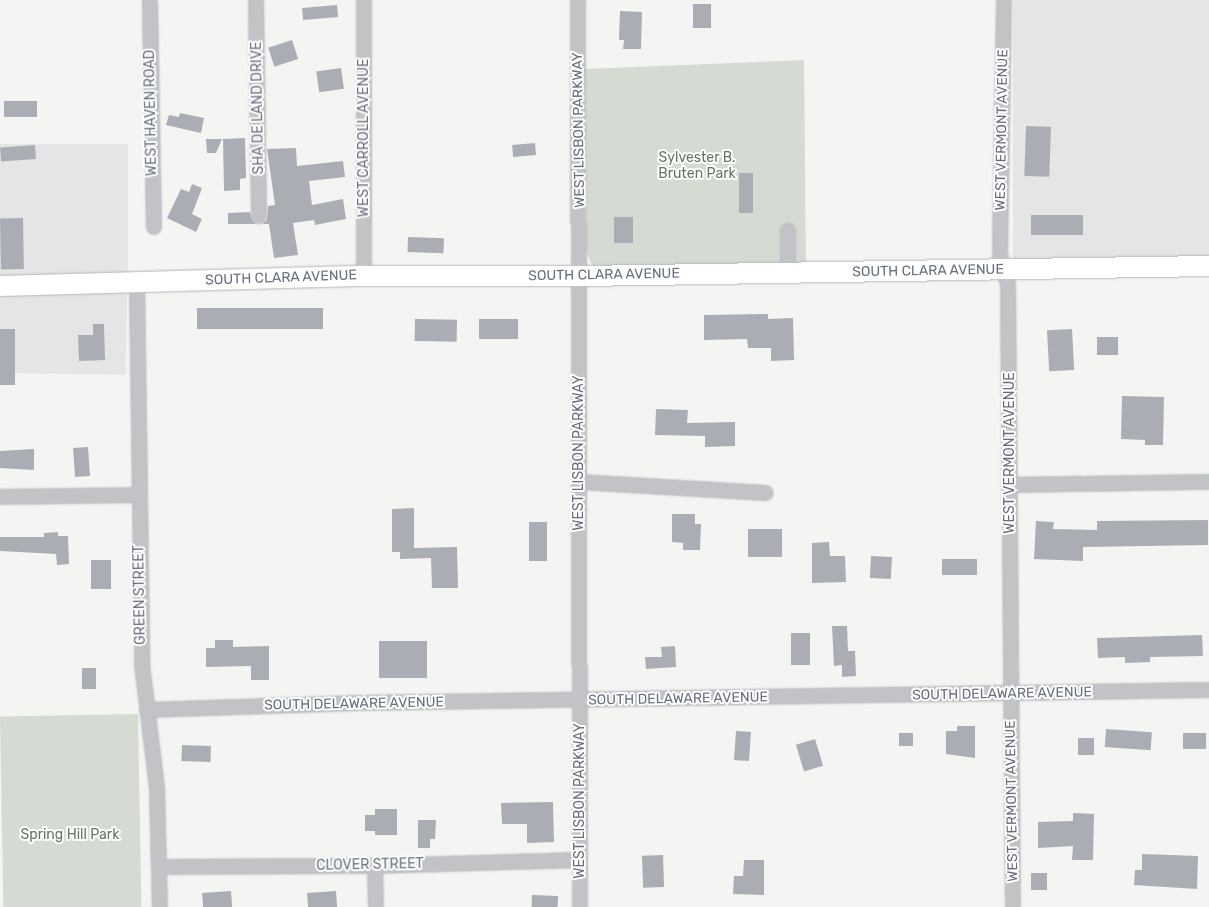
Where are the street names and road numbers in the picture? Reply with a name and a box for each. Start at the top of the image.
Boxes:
street label: SHA DE LAND DRIVE [248,41,268,175]
street label: WEST VERMONT AVENUE [992,48,1012,212]
street label: WEST HAVEN ROAD [141,49,161,177]
street label: WEST LISBON PARKWAY [569,52,589,208]
street label: WEST CARROLL AVENUE [356,58,372,218]
street label: SOUTH CLARA AVENUE [852,261,1004,281]
street label: SOUTH CLARA AVENUE [528,265,680,285]
street label: SOUTH CLARA AVENUE [205,267,357,289]
street label: WEST VERMONT AVENUE [1002,372,1018,534]
street label: WEST LISBON PARKWAY [571,375,587,531]
street label: GREEN STREET [131,545,149,645]
street label: SOUTH DELAWARE AVENUE [912,684,1092,704]
street label: SOUTH DELAWARE AVENUE [588,689,768,709]
street label: SOUTH DELAWARE AVENUE [264,694,444,714]
street label: WEST VERMONT AVENUE [1002,719,1022,883]
street label: WEST LISBON PARKWAY [572,723,588,879]
street label: CLOVER STREET [316,856,424,874]

